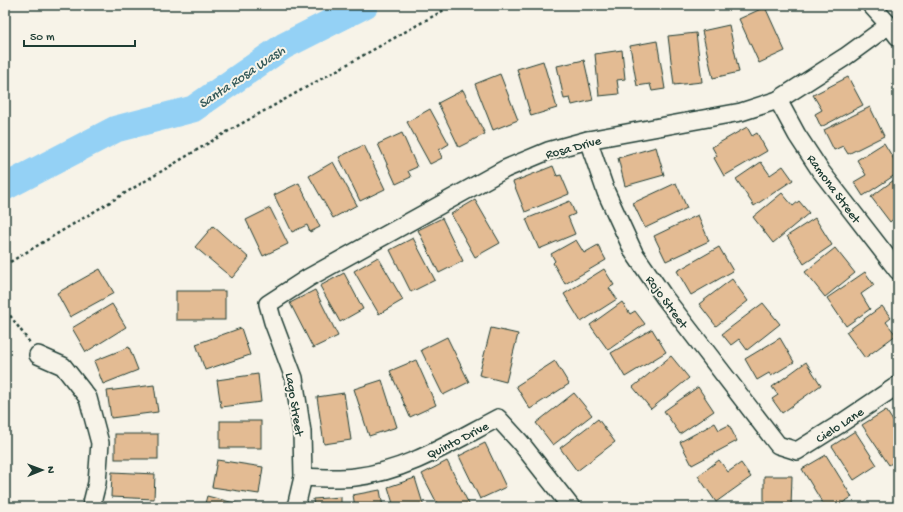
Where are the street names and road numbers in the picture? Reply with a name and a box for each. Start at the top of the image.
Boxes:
street label: Rosa Drive [544,134,603,163]
street label: Ramona Street [803,152,864,228]
street label: Rojo Street [642,273,691,333]
street label: Lago Street [281,372,306,439]
street label: Cielo Lane [814,405,867,447]
street label: Quinto Drive [425,419,492,463]

